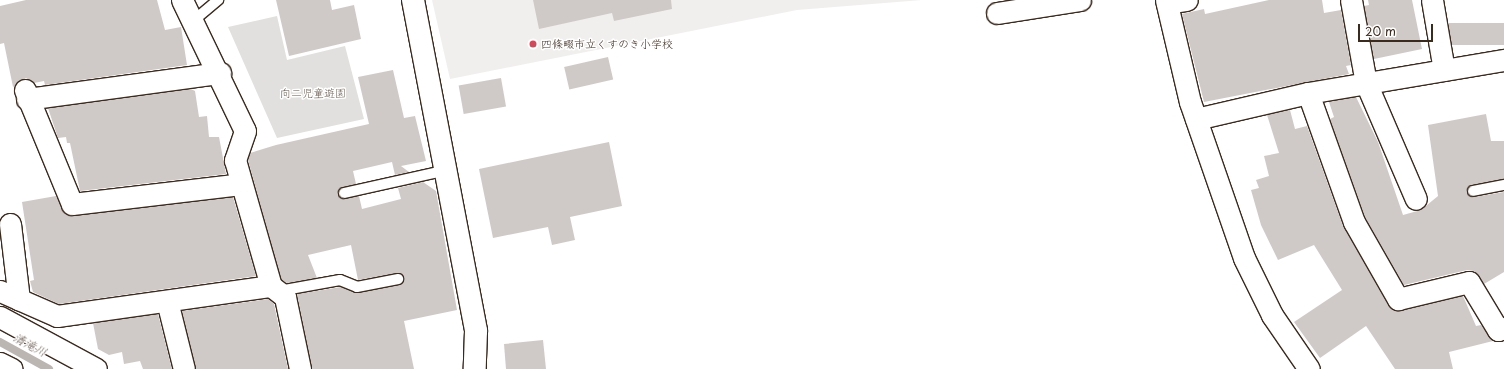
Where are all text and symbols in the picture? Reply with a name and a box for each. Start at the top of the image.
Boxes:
scale bar [1360,16,1435,42]
text: 20 m [1365,22,1396,40]
place label: 四條畷市立くすのき小学校 [541,37,673,51]
marker: 四條畷市立くすのき小学校 [528,39,538,49]
park label: 向二児童遊園 [280,86,346,100]
water label: 清滝川 [11,330,49,360]

